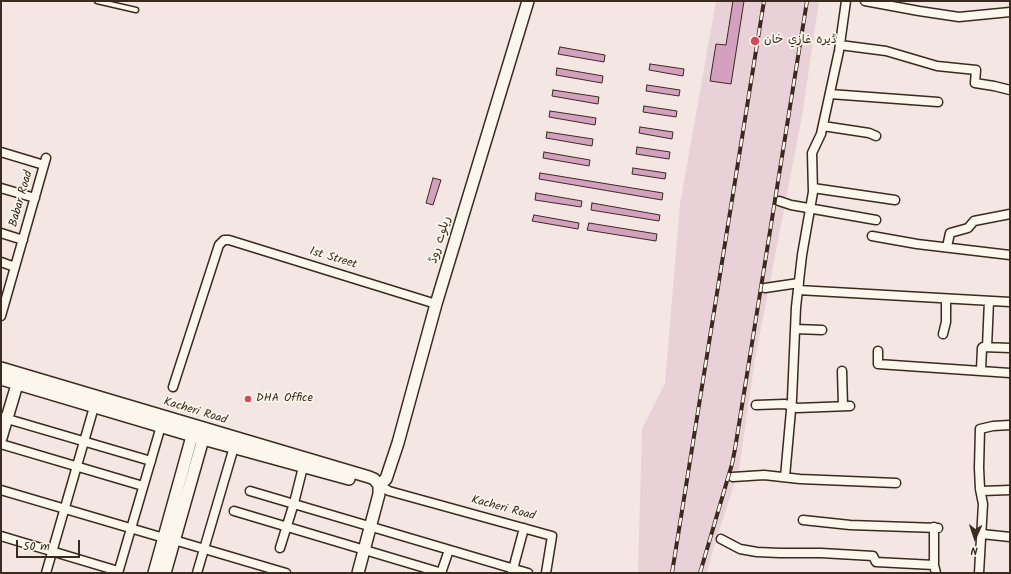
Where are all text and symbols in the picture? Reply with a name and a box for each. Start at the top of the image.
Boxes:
place label: ڈيره غازي خان [764,34,837,48]
marker: ڈيره غازي خان [749,35,761,47]
street label: Babar Road [7,169,37,229]
street label: ریلوے روڈ [427,215,455,265]
street label: 1st Street [308,245,358,273]
place label: DHA Office [256,392,313,406]
marker: DHA Office [243,394,253,404]
street label: Kacheri Road [162,396,228,428]
street label: Kacheri Road [469,494,537,524]
north arrow [955,518,995,558]
scale bar [18,532,82,558]
text: 50 m [23,537,50,556]
text: N [970,541,978,559]

